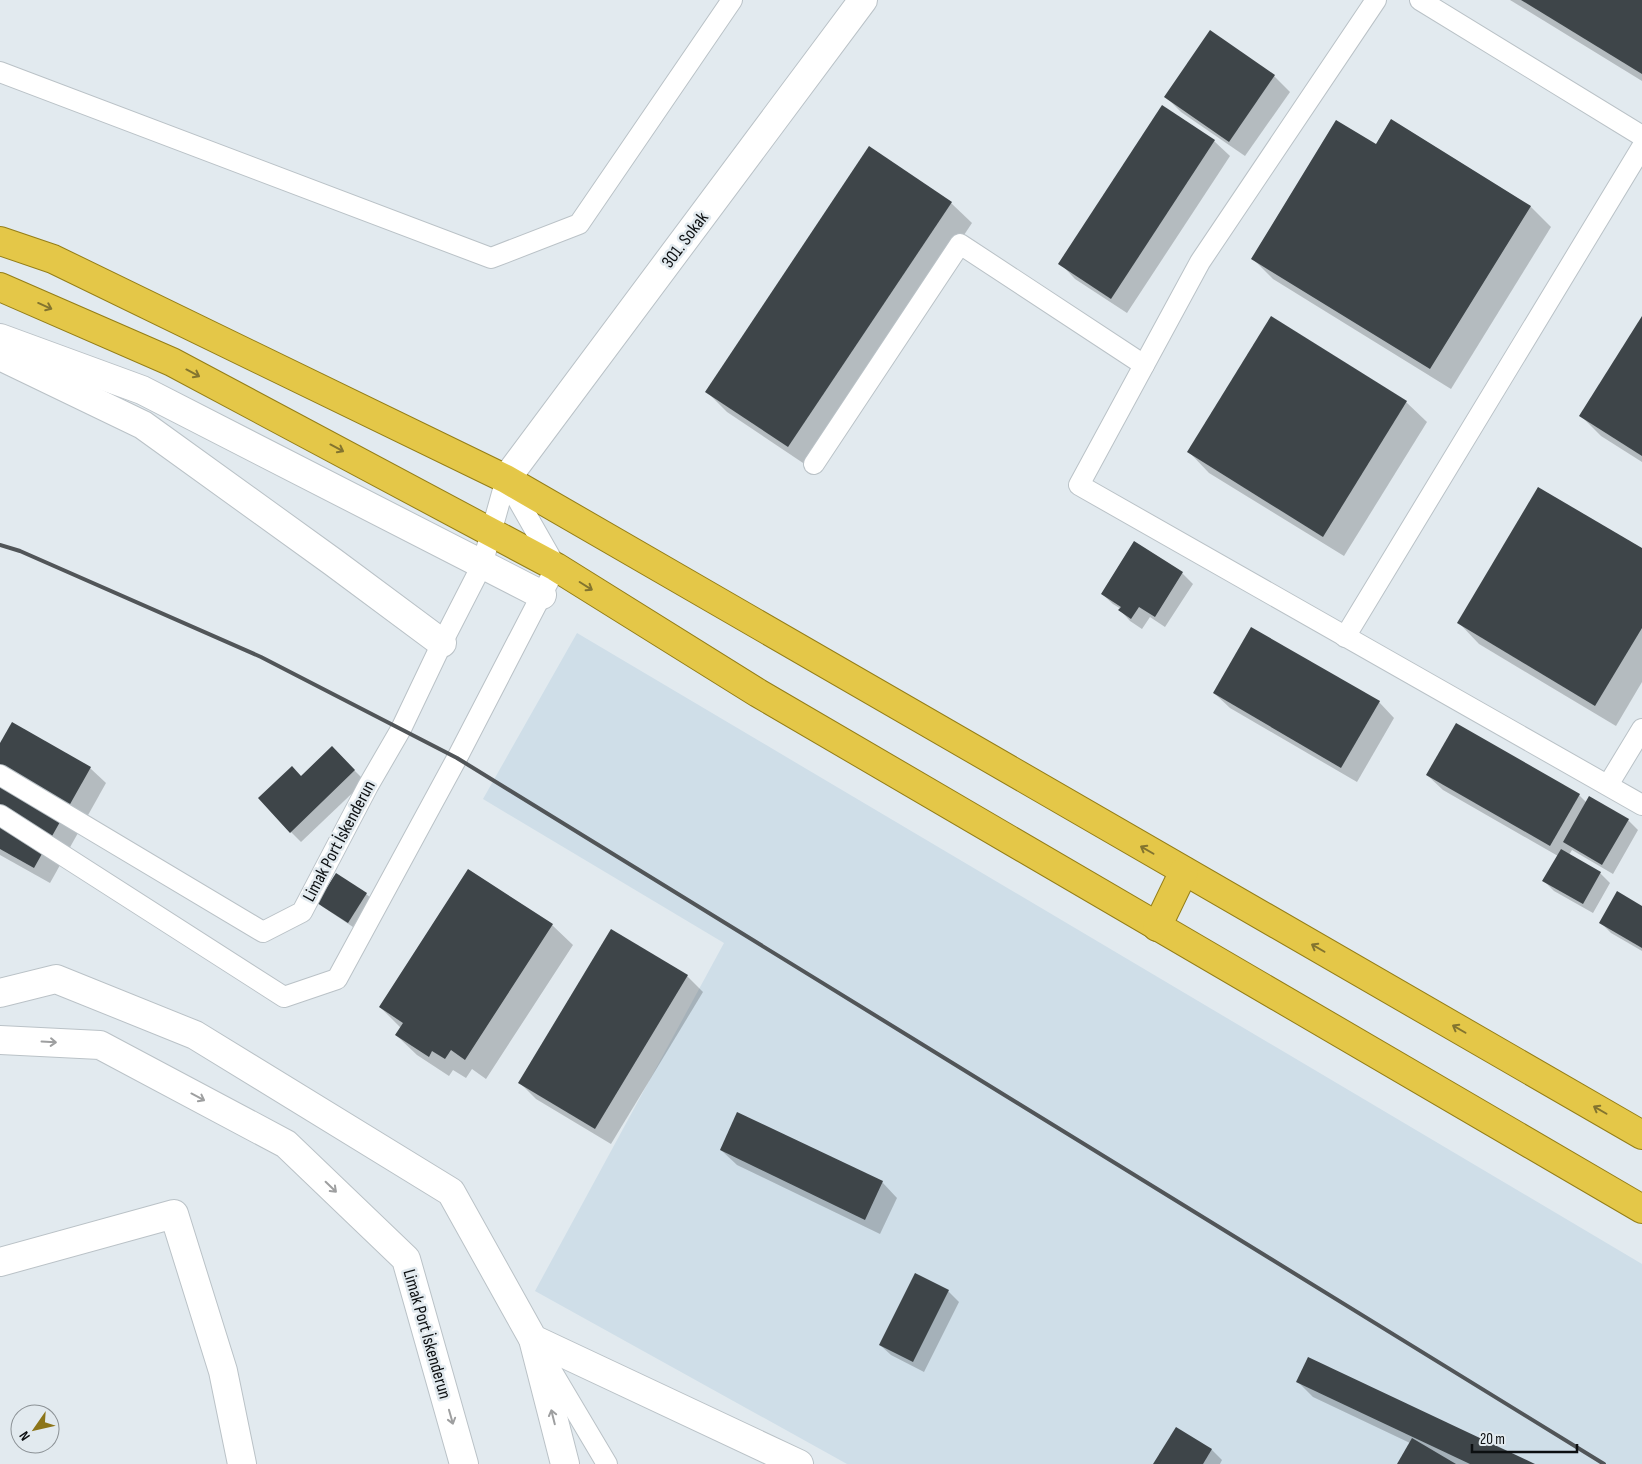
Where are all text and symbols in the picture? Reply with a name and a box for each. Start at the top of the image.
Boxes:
street label: 301. Sokak [657,208,713,272]
one-way arrow [37,302,52,312]
one-way arrow [185,368,200,378]
one-way arrow [329,444,343,454]
one-way arrow [579,581,593,591]
street label: Limak Port İskenderun [298,777,380,905]
one-way arrow [1140,844,1155,854]
one-way arrow [1311,943,1326,953]
one-way arrow [1452,1024,1466,1034]
one-way arrow [40,1037,56,1046]
one-way arrow [190,1093,205,1102]
one-way arrow [1593,1105,1607,1115]
one-way arrow [325,1181,338,1193]
street label: Limak Port İskenderun [398,1267,456,1401]
north arrow [10,1404,60,1454]
one-way arrow [446,1408,456,1424]
one-way arrow [548,1409,557,1425]
scale bar [1472,1422,1577,1454]
text: N [15,1428,34,1444]
text: 20 m [1480,1430,1505,1449]

